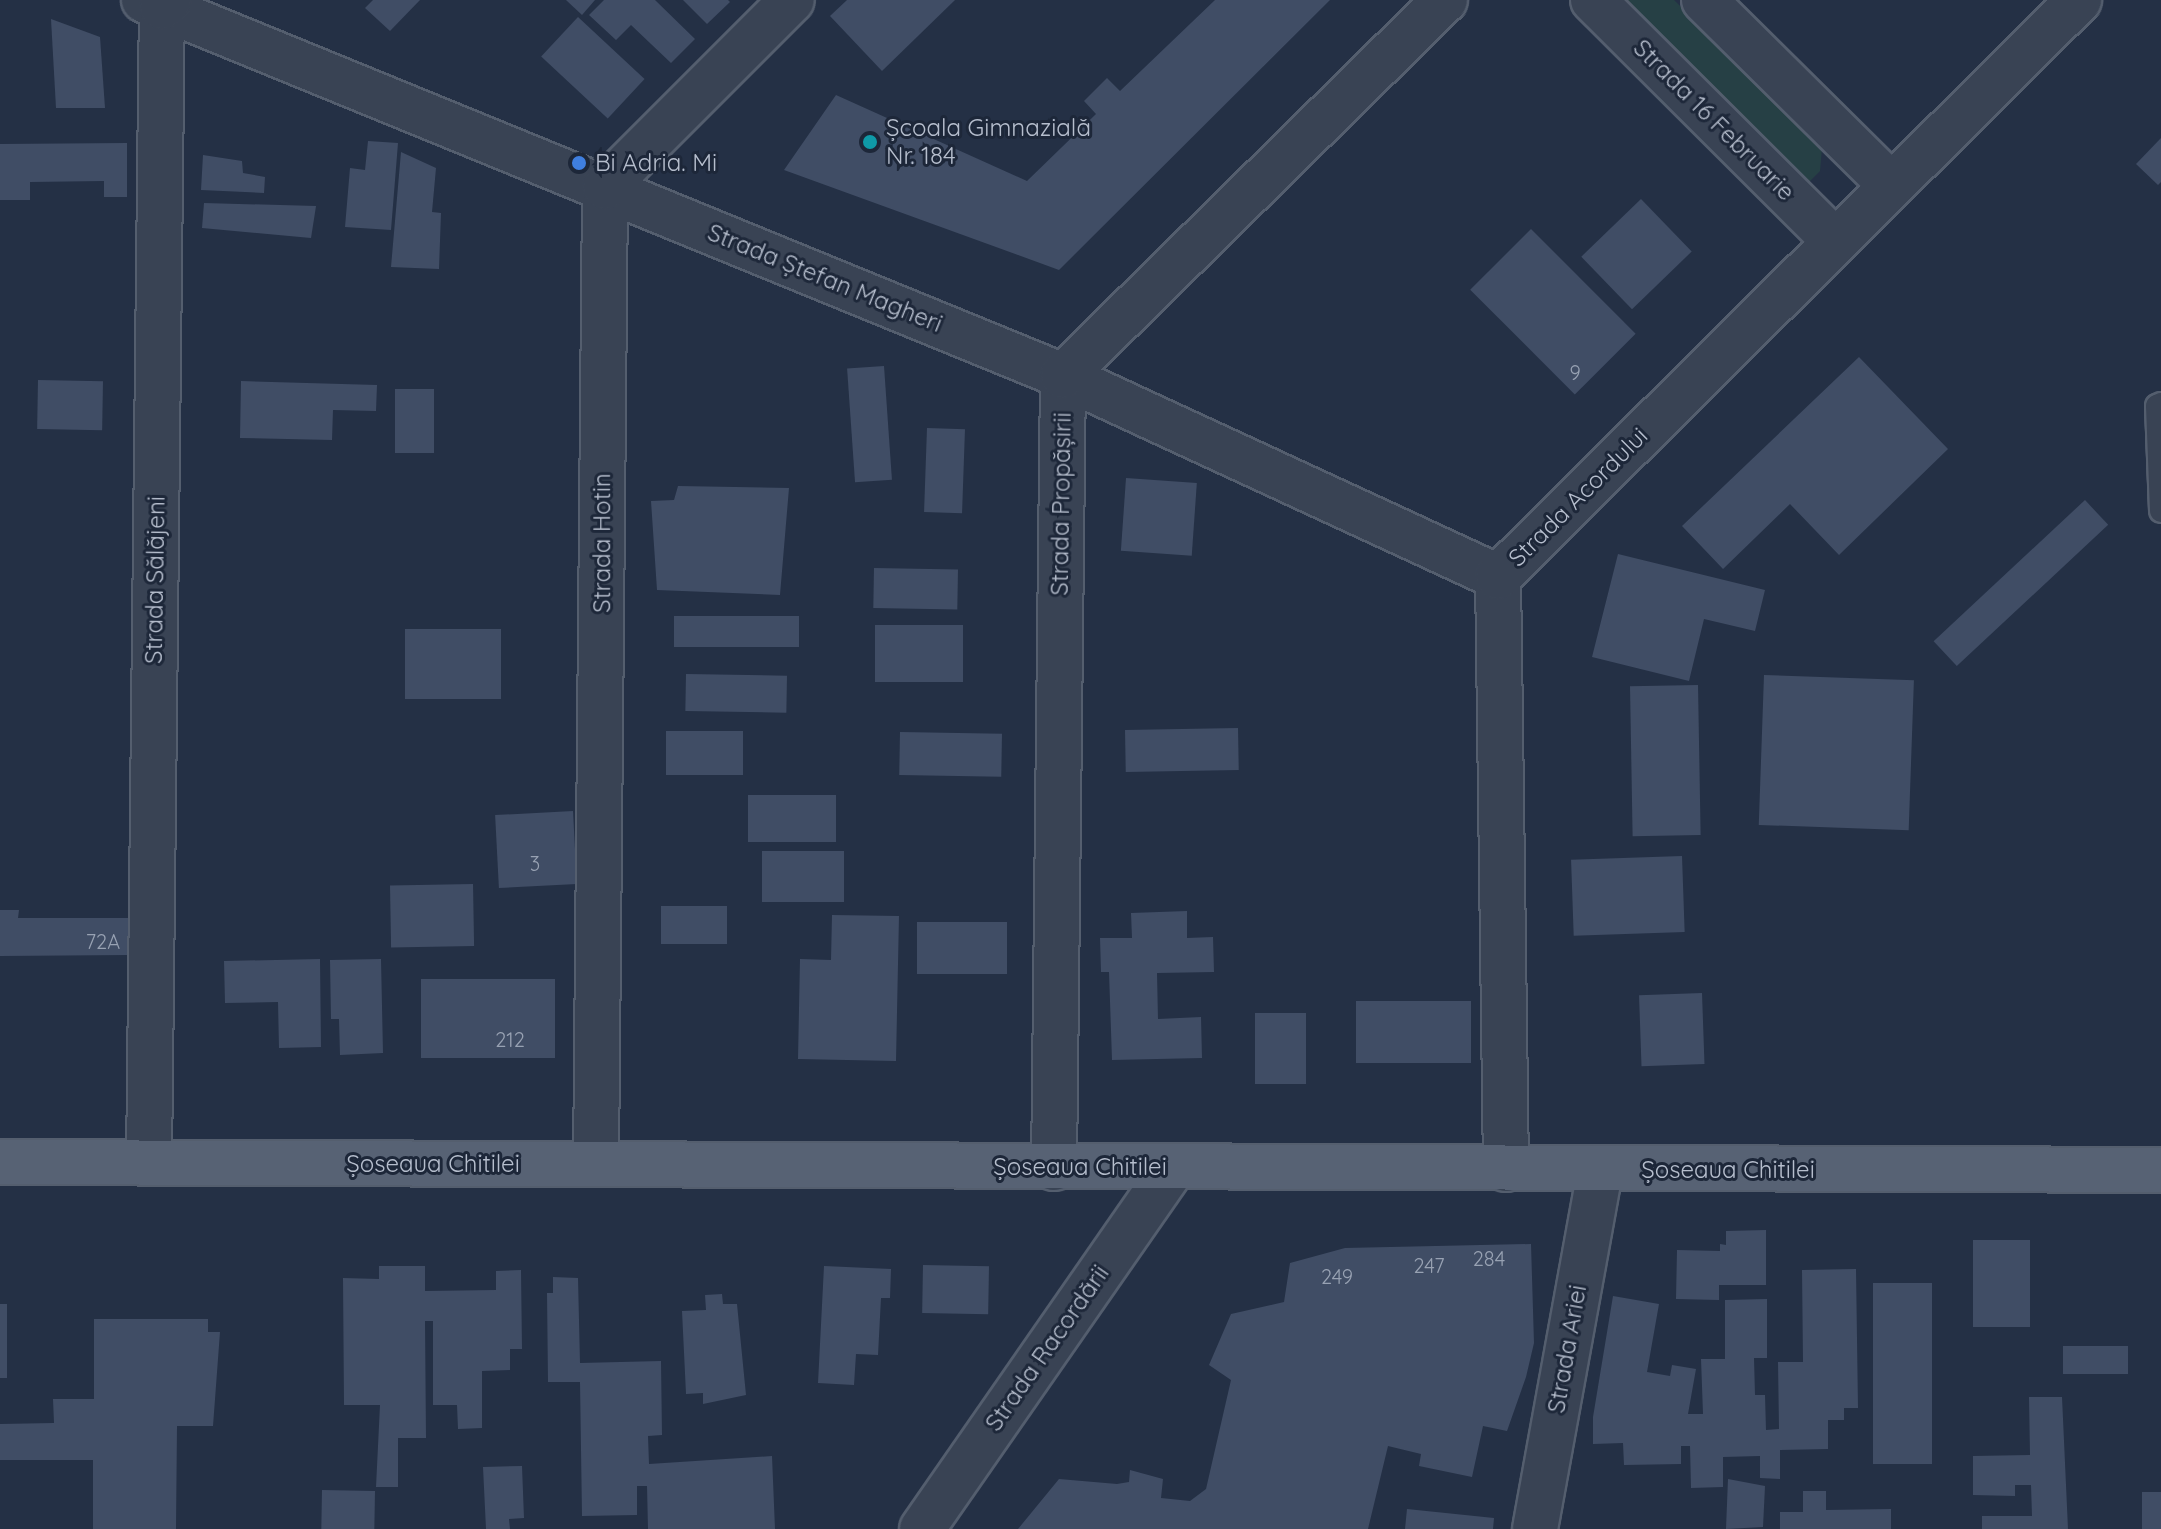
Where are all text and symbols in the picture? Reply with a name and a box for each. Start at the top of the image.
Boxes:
street label: Strada 16 Februarie [1628,34,1800,206]
place label: Școala Gimnazială Nr. 184 [886,114,1091,170]
marker: Școala Gimnazială Nr. 184 [861,133,879,151]
place label: Bi Adria. Mi [595,149,717,177]
marker: Bi Adria. Mi [570,154,588,172]
street label: Strada Ștefan Magheri [704,218,946,338]
house number: 9 [1569,360,1581,384]
street label: Strada Propășirii [1045,412,1077,596]
street label: Strada Acordului [1503,422,1653,572]
street label: Strada Hotin [588,473,616,613]
street label: Strada Sălăjeni [139,496,171,664]
house number: 3 [530,851,540,875]
house number: 72A [86,929,120,953]
house number: 212 [495,1027,525,1051]
street label: Șoseaua Chitilei [346,1150,520,1178]
street label: Șoseaua Chitilei [993,1153,1167,1181]
street label: Șoseaua Chitilei [1641,1156,1815,1184]
house number: 284 [1473,1246,1505,1270]
house number: 247 [1414,1253,1444,1277]
street label: Strada Racordării [979,1260,1115,1436]
house number: 249 [1321,1264,1353,1288]
street label: Strada Ariei [1542,1283,1592,1415]

